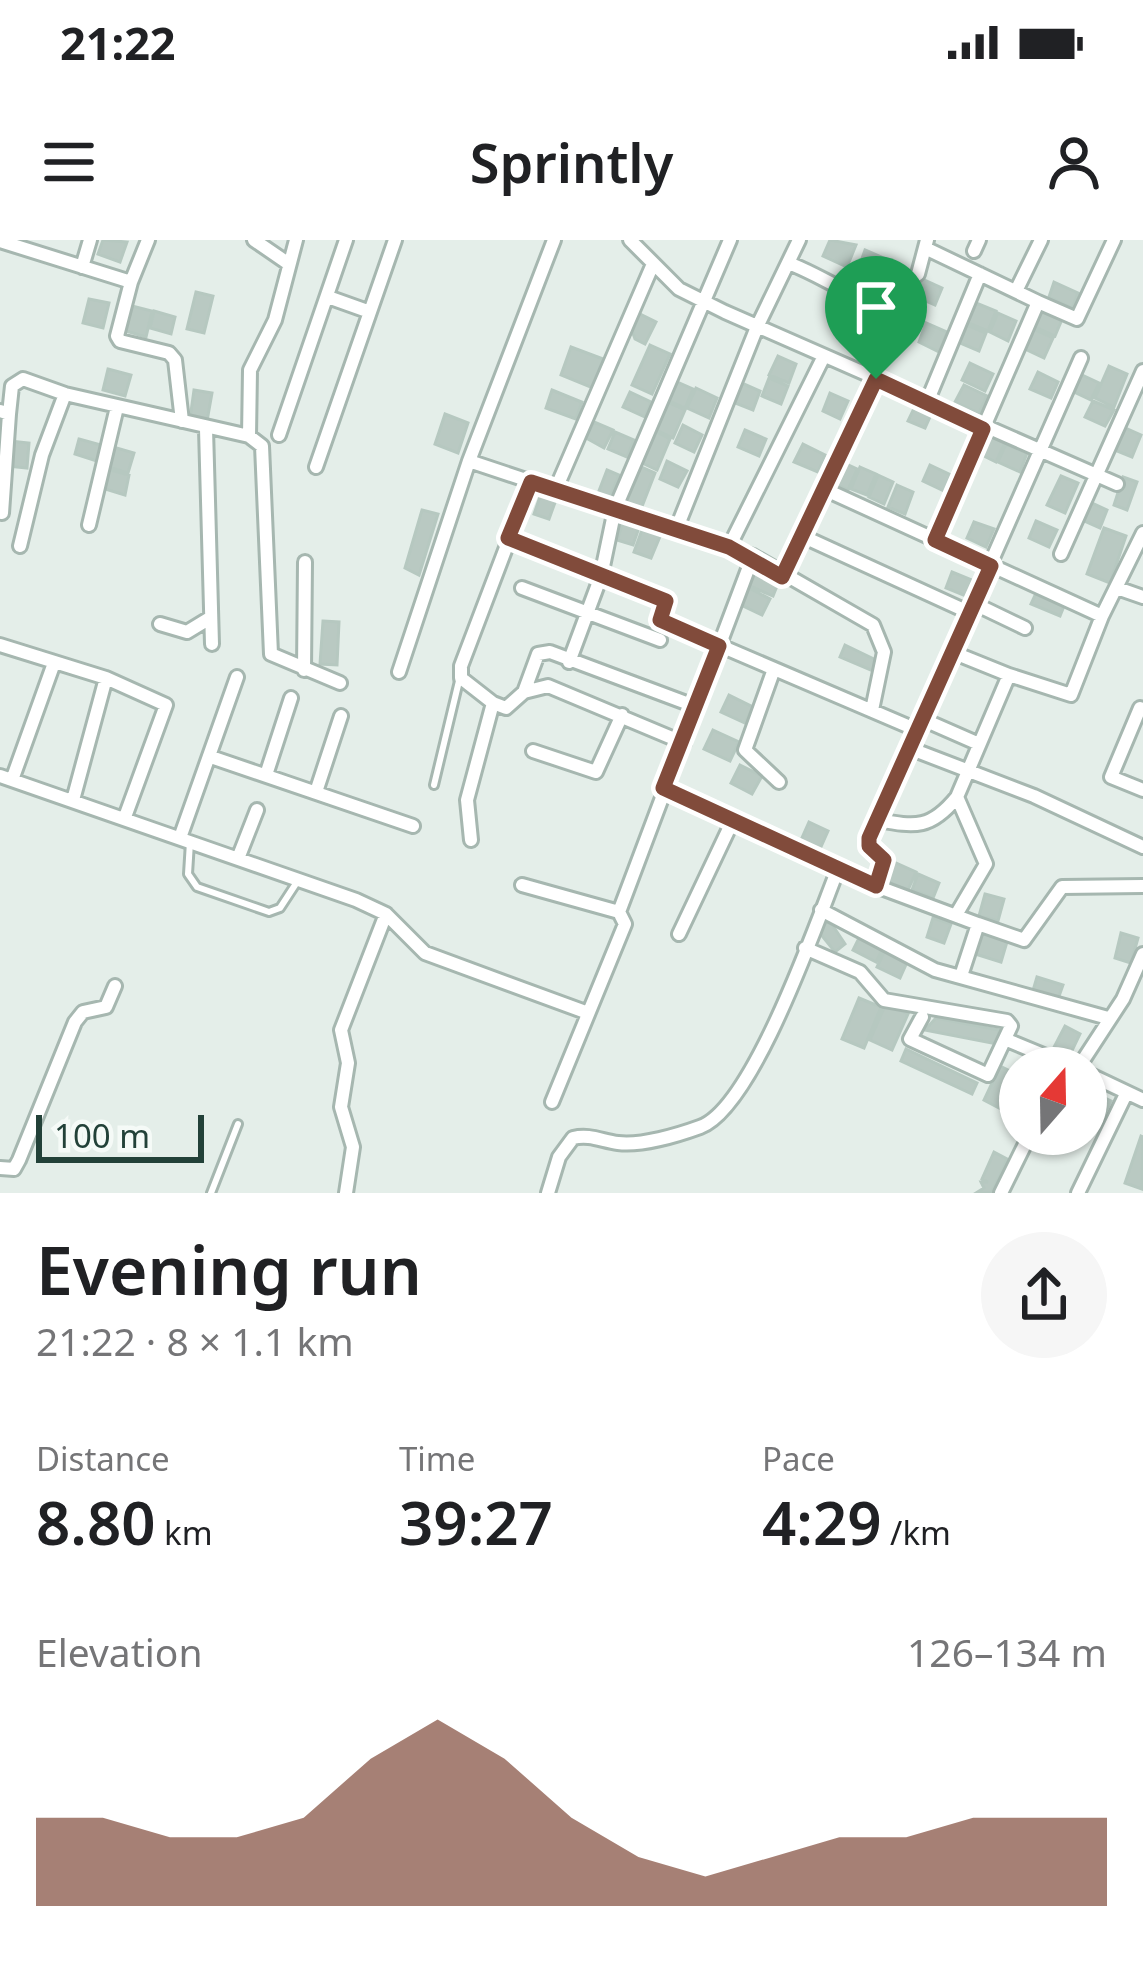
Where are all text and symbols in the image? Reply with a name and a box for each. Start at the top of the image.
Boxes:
text: 21:22 [60,12,176,73]
text: Sprintly [470,125,673,199]
icon: menu [36,129,102,195]
icon: person [1041,129,1107,195]
pin [825,256,927,379]
icon: arrive [843,274,909,340]
north arrow [999,1047,1107,1155]
map controls [999,1047,1107,1155]
scale bar [36,1109,204,1162]
text: 100 m [54,1113,150,1158]
text: Evening run [36,1224,422,1314]
button: share [981,1232,1107,1358]
text: 21:22 · 8 × 1.1 km [36,1314,354,1367]
text: Distance [36,1436,170,1481]
text: Time [399,1436,475,1481]
text: Pace [762,1436,835,1481]
text: 8.80 [36,1481,156,1563]
text: 39:27 [399,1481,553,1563]
text: 4:29 [762,1481,882,1563]
text: km [156,1510,213,1555]
text: /km [882,1510,951,1555]
text: Elevation [36,1625,203,1678]
text: 126–134 m [907,1625,1107,1678]

